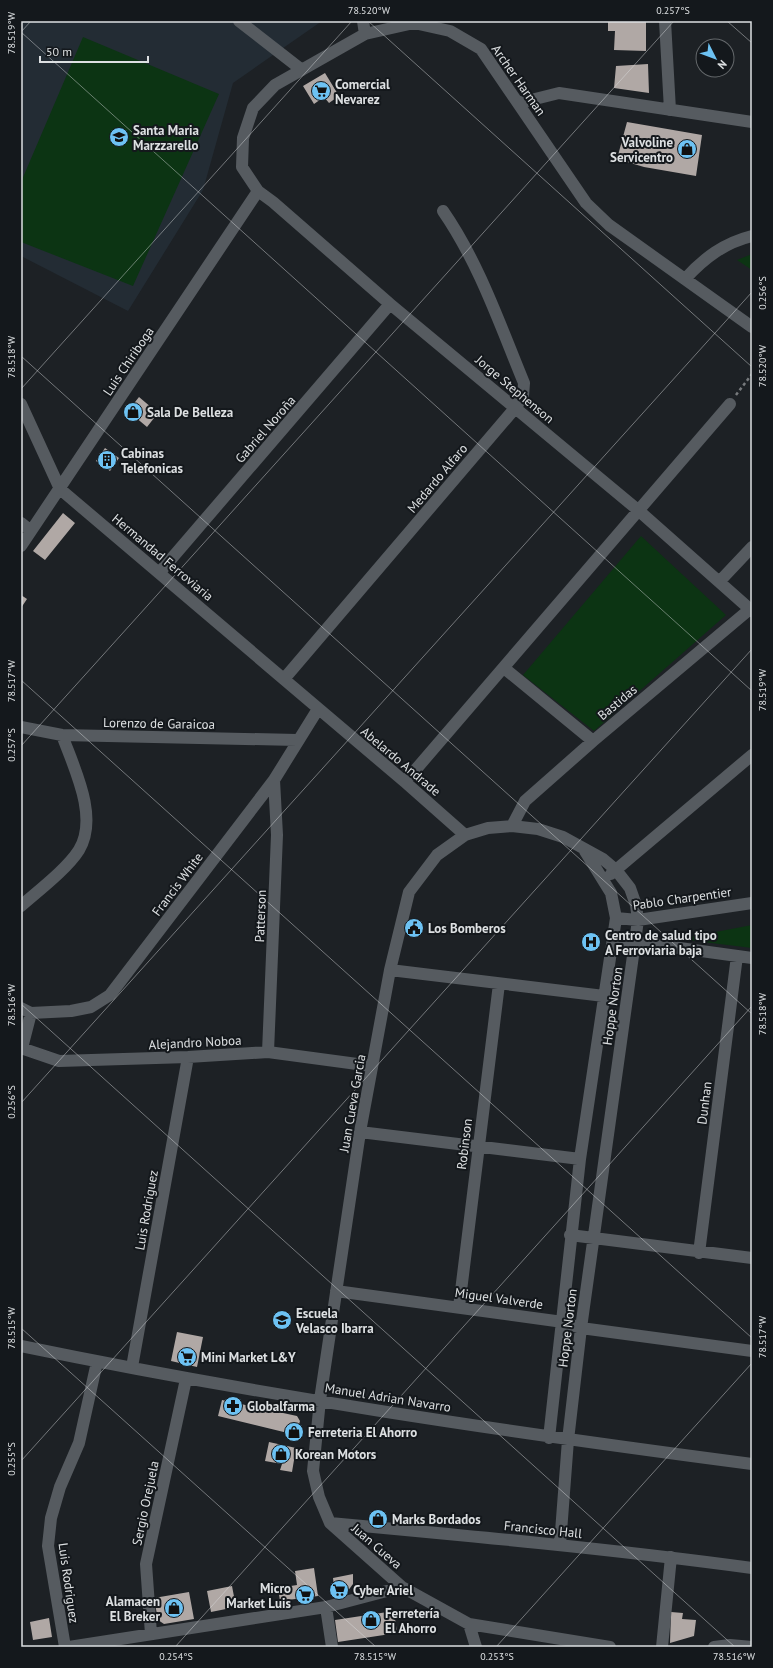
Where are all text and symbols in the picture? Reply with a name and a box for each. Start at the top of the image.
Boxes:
text: 78.520°W [348,4,391,17]
text: 0.257°S [656,4,690,17]
text: 78.519°W [5,11,18,54]
scale bar [40,38,148,64]
north arrow [695,38,735,78]
street label: Archer Harman [488,41,549,119]
text: 50 m [46,44,72,59]
text: N [715,57,730,72]
place label: Comercial Nevarez [335,76,390,108]
supermarket icon: Comercial Nevarez [310,80,332,102]
place label: Santa Maria Marzzarello [133,122,199,154]
school or university icon: Santa Maria Marzzarello [108,126,130,148]
place label: Valvoline Servicentro [610,134,673,166]
shop icon: Valvoline Servicentro [676,138,698,160]
text: 0.256°S [756,276,769,310]
street label: Luis Chiriboga [99,324,158,399]
text: 78.518°W [5,335,18,378]
text: 78.520°W [756,344,769,387]
street label: Jorge Stephenson [471,351,557,427]
street label: Gabriel Noroña [231,392,299,467]
shop icon: Sala De Belleza [122,401,144,423]
place label: Sala De Belleza [147,404,233,421]
street label: Medardo Alfaro [404,440,471,516]
place label: Cabinas Telefonicas [121,445,183,477]
building icon: Cabinas Telefonicas [96,449,118,471]
street label: Hermandad Ferroviaria [108,510,217,605]
text: 78.517°W [5,659,18,702]
text: 78.519°W [756,668,769,711]
street label: Bastidas [594,681,641,724]
street label: Lorenzo de Garaicoa [103,714,215,733]
street label: Abelardo Andrade [357,723,444,800]
text: 0.257°S [5,728,18,762]
street label: Francis White [148,849,207,919]
street label: Pablo Charpentier [632,883,733,914]
street label: Patterson [251,889,270,943]
public building icon: Los Bomberos [403,917,425,939]
place label: Los Bomberos [428,920,506,937]
place label: Centro de salud tipo A Ferroviaria baja [605,927,717,959]
hospital icon: Centro de salud tipo A Ferroviaria baja [580,931,602,953]
street label: Hoppe Norton [599,966,626,1046]
text: 78.516°W [5,983,18,1026]
text: 78.518°W [756,992,769,1035]
street label: Alejandro Noboa [148,1032,242,1053]
street label: Juan Cueva Garcia [335,1053,369,1154]
street label: Dunhan [693,1081,716,1126]
text: 0.256°S [5,1085,18,1119]
street label: Robinson [453,1118,476,1171]
street label: Luis Rodriguez [131,1168,162,1252]
street label: Miguel Valverde [454,1284,544,1313]
street label: Hoppe Norton [554,1288,581,1368]
place label: Escuela Velasco Ibarra [295,1305,374,1337]
text: 78.515°W [5,1306,18,1349]
school or university icon: Escuela Velasco Ibarra [271,1309,293,1331]
text: 78.517°W [756,1315,769,1358]
supermarket icon: Mini Market L&Y [176,1346,198,1368]
place label: Mini Market L&Y [201,1349,296,1366]
street label: Manuel Adrian Navarro [324,1379,452,1416]
pharmacy icon: Globalfarma [222,1395,244,1417]
place label: Globalfarma [247,1398,315,1415]
shop icon: Ferreteria El Ahorro [283,1421,305,1443]
place label: Ferreteria El Ahorro [308,1424,417,1441]
text: 0.255°S [5,1442,18,1476]
shop icon: Korean Motors [270,1443,292,1465]
place label: Korean Motors [295,1446,377,1463]
street label: Sergio Orejuela [128,1459,163,1547]
shop icon: Marks Bordados [367,1508,389,1530]
place label: Marks Bordados [392,1511,481,1528]
street label: Francisco Hall [503,1517,583,1542]
street label: Juan Cueva [347,1519,405,1573]
street label: Luis Rodriguez [54,1542,83,1625]
supermarket icon: Cyber Ariel [328,1579,350,1601]
place label: Micro Market Luis [226,1580,292,1612]
place label: Cyber Ariel [353,1582,413,1599]
supermarket icon: Micro Market Luis [294,1584,316,1606]
place label: Alamacen El Breker [106,1593,160,1625]
shop icon: Alamacen El Breker [163,1597,185,1619]
place label: Ferretería El Ahorro [385,1605,440,1637]
shop icon: Ferretería El Ahorro [360,1609,382,1631]
text: 0.254°S [159,1650,193,1663]
text: 78.515°W [354,1650,397,1663]
text: 0.253°S [480,1650,514,1663]
text: 78.516°W [713,1650,756,1663]

